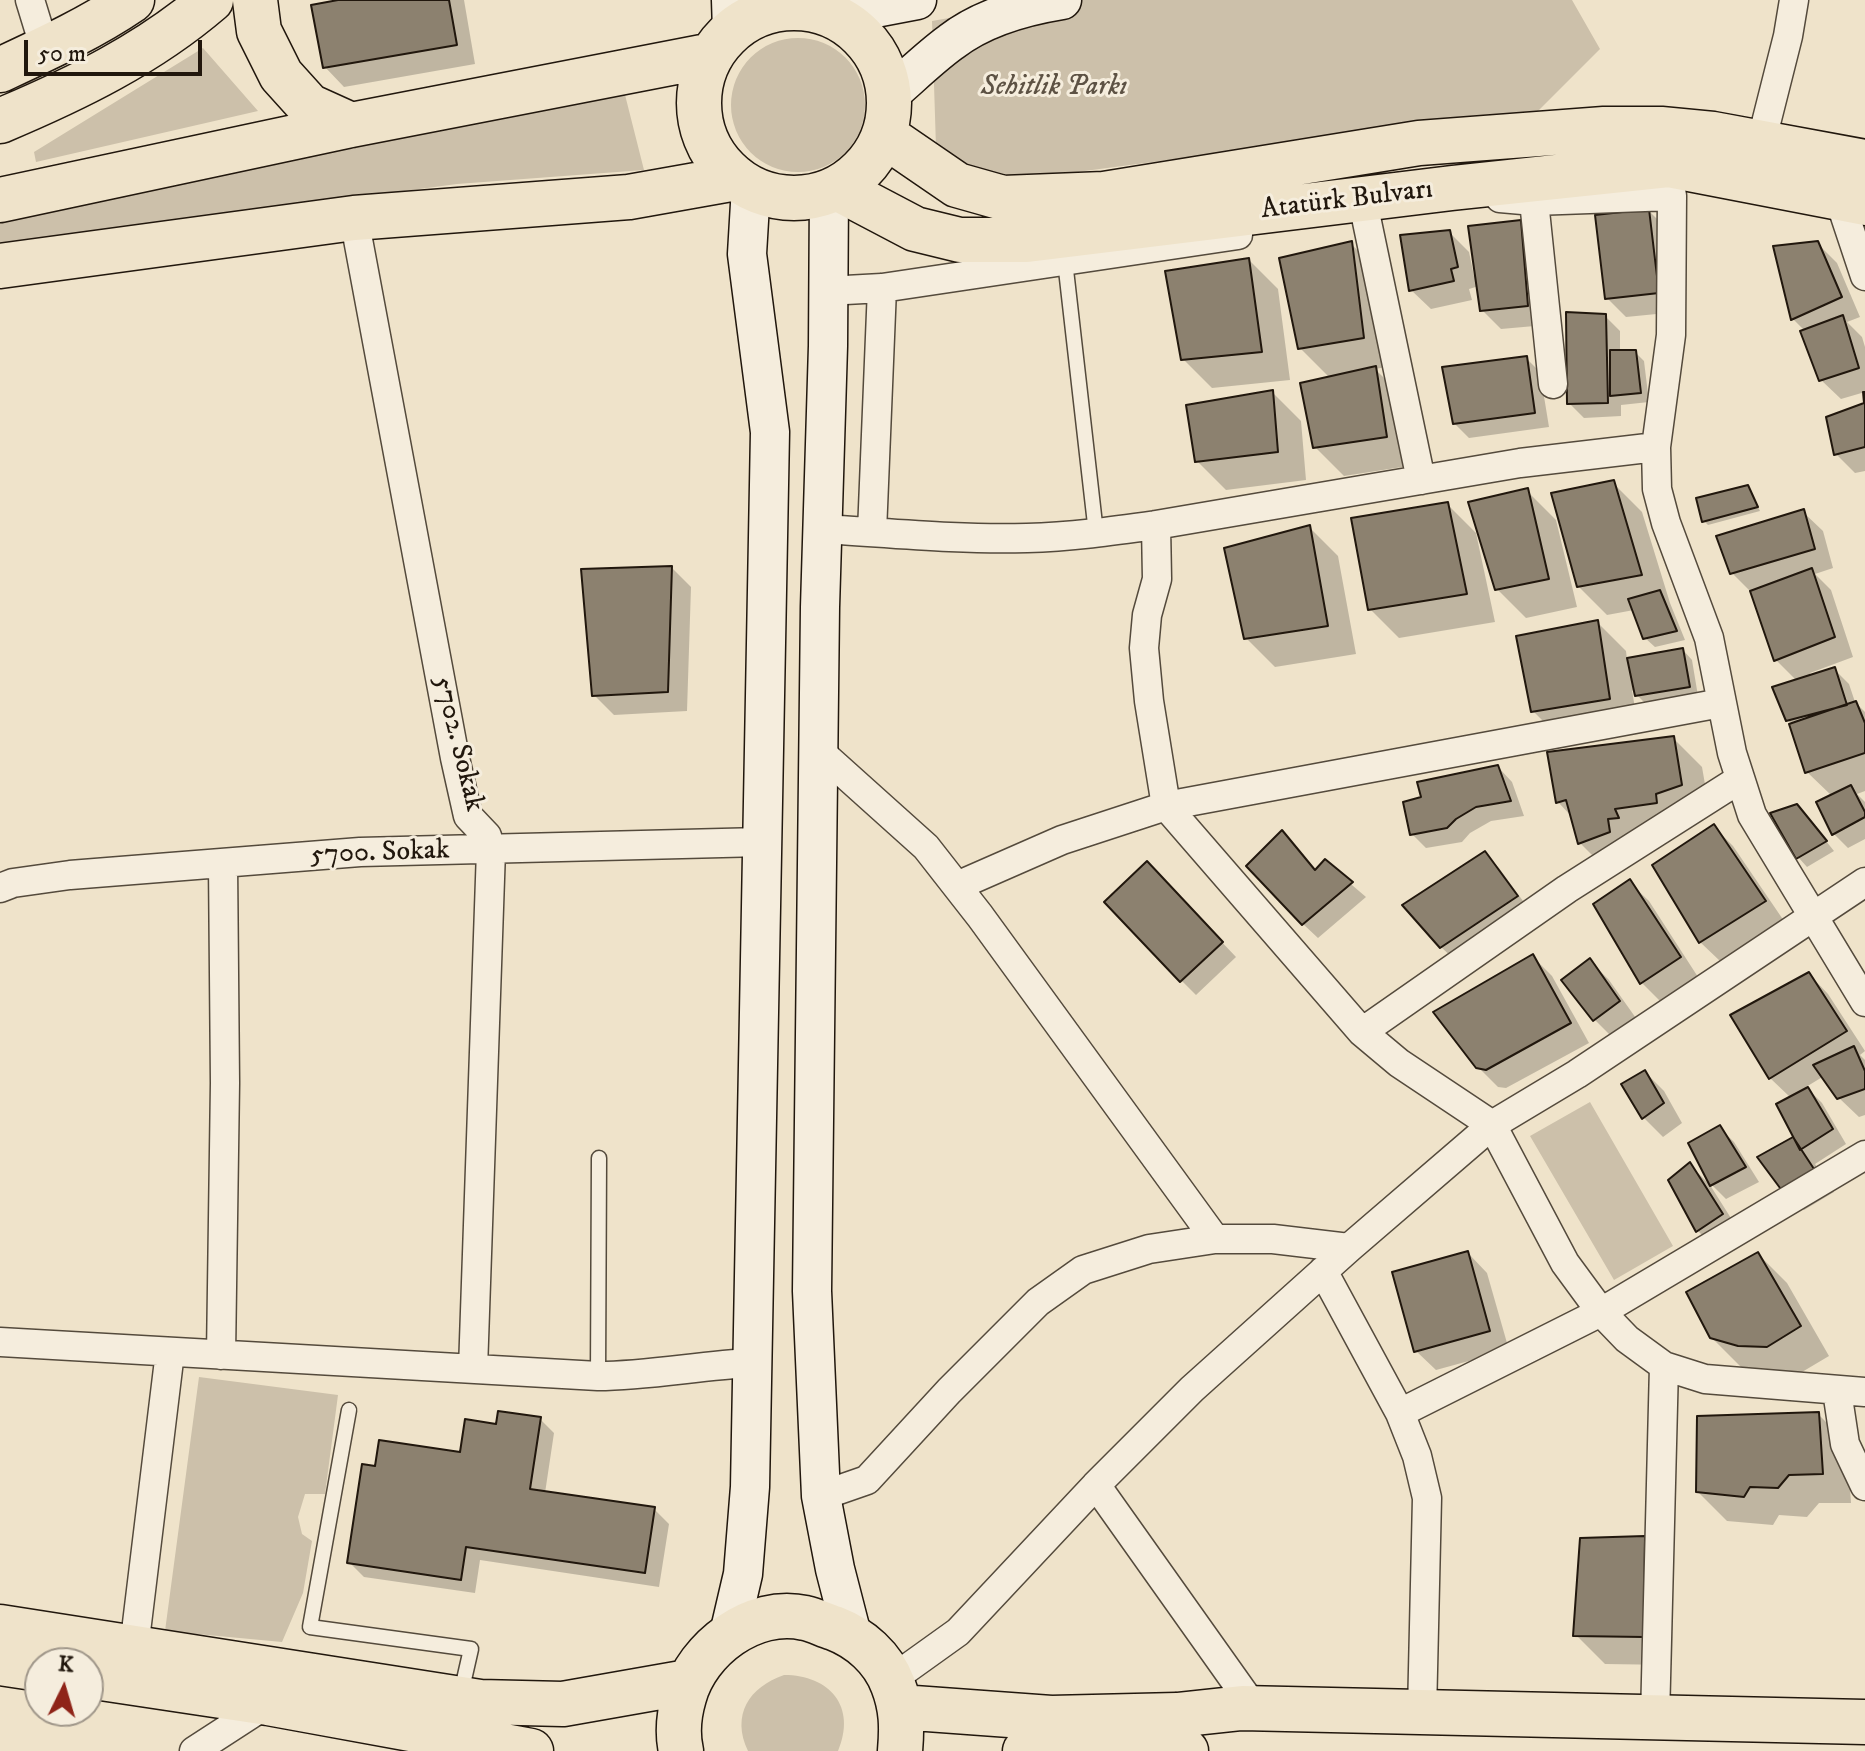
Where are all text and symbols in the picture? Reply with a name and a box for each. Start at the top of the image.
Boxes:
scale bar [28,24,206,74]
text: 50 m [38,39,86,69]
park label: Sehitlik Parkı [981,71,1127,105]
street label: Atatürk Bulvarı [1259,174,1435,228]
street label: 5702. Sokak [424,673,490,815]
street label: 5700. Sokak [310,835,450,873]
north arrow [24,1647,104,1727]
text: K [57,1650,75,1679]

